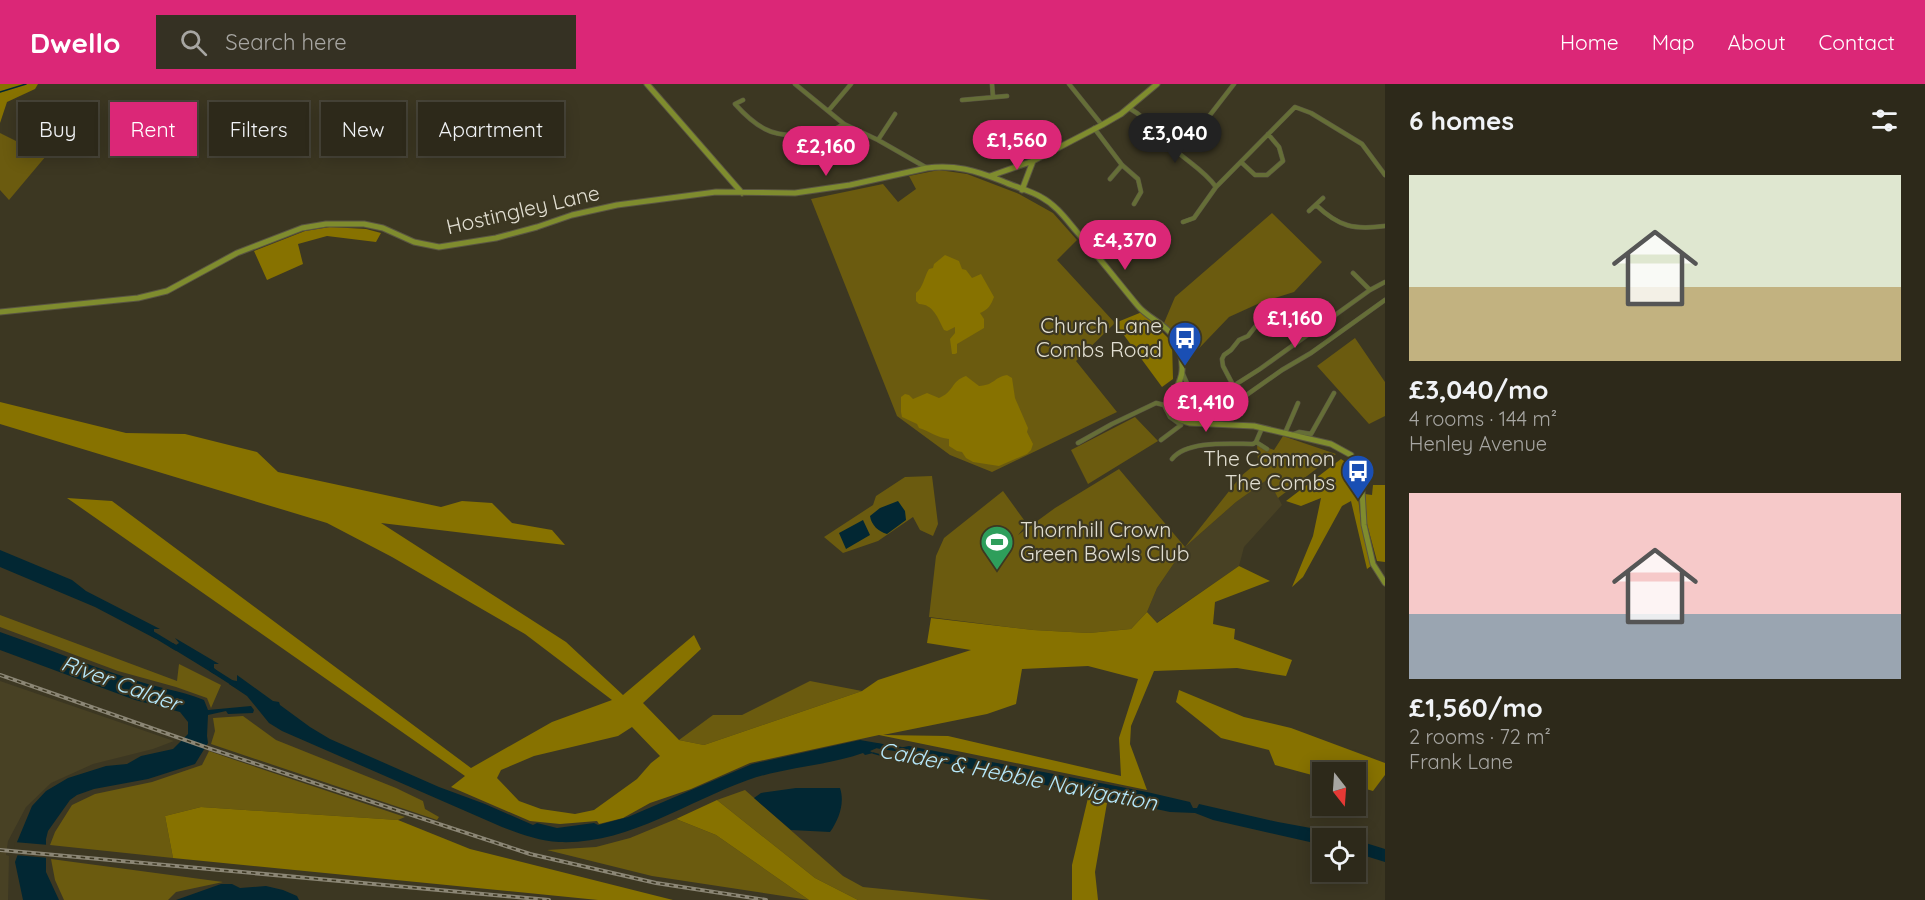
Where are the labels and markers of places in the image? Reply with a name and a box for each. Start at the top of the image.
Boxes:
pin: £3,040 [1126,113,1224,164]
pin: £1,560 [968,120,1066,171]
pin: £2,160 [777,126,875,177]
pin: £4,370 [1076,220,1174,271]
pin: £1,160 [1246,298,1344,349]
place label: Church Lane Combs Road [1036,312,1162,362]
bus stop icon: Church Lane Combs Road [1167,320,1203,367]
pin: £1,410 [1157,382,1255,433]
place label: The Common The Combs [1203,445,1335,495]
bus stop icon: The Common The Combs [1340,453,1376,500]
place label: Thornhill Crown Green Bowls Club [1020,516,1189,566]
sports icon: Thornhill Crown Green Bowls Club [979,524,1015,571]

